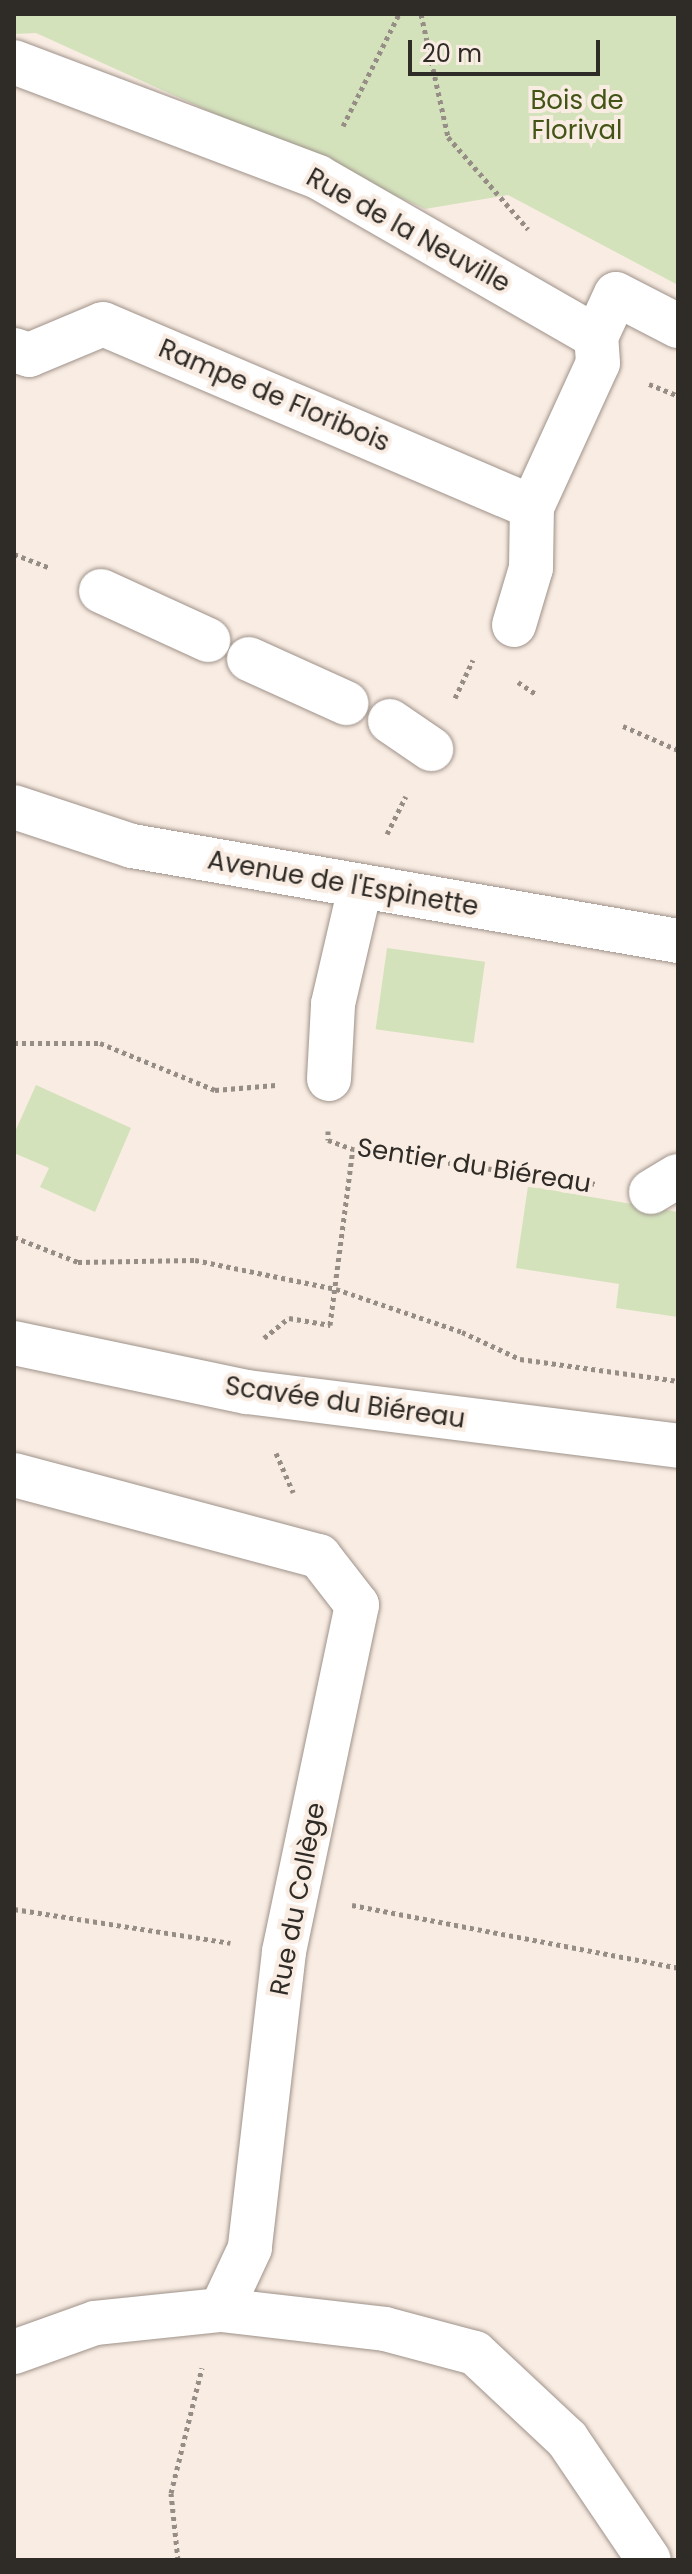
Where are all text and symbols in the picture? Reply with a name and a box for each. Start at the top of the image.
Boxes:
scale bar [412,24,604,74]
text: 20 m [422,37,482,70]
park label: Bois de Florival [530,85,624,146]
street label: Rue de la Neuville [301,162,515,300]
street label: Rampe de Floribois [154,333,394,459]
street label: Avenue de l'Espinette [205,845,481,923]
street label: Sentier du Biéreau [355,1132,593,1200]
street label: Scavée du Biéreau [223,1371,467,1435]
street label: Rue du Collège [264,1800,332,1998]

